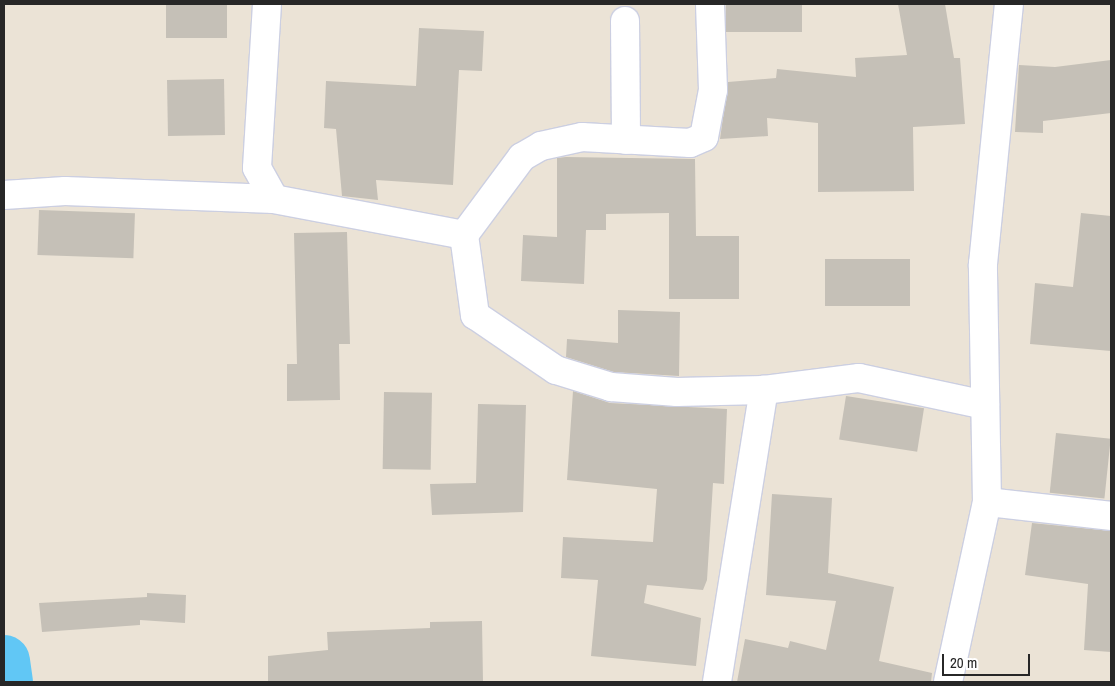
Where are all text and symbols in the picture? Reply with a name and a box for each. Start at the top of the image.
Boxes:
scale bar [945,644,1032,676]
text: 20 m [950,652,977,673]

